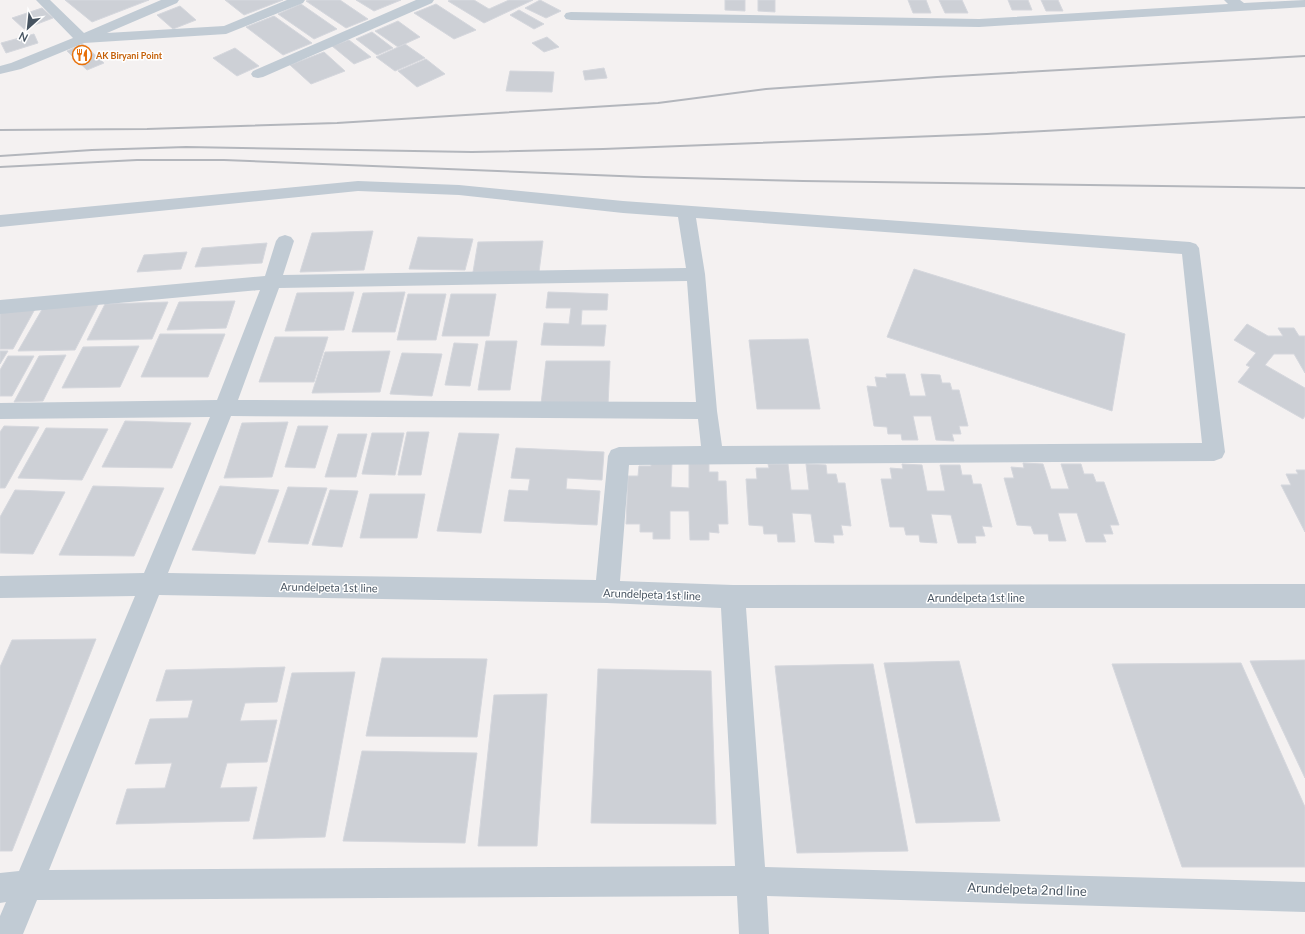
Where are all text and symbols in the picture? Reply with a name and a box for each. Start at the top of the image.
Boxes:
north arrow [8,8,48,48]
text: N [17,30,30,45]
restaurant icon: AK Biryani Point [71,44,93,66]
place label: AK Biryani Point [95,50,163,61]
street label: Arundelpeta 1st line [280,580,378,594]
street label: Arundelpeta 1st line [603,586,701,602]
street label: Arundelpeta 1st line [927,591,1025,604]
street label: Arundelpeta 2nd line [967,879,1087,899]

